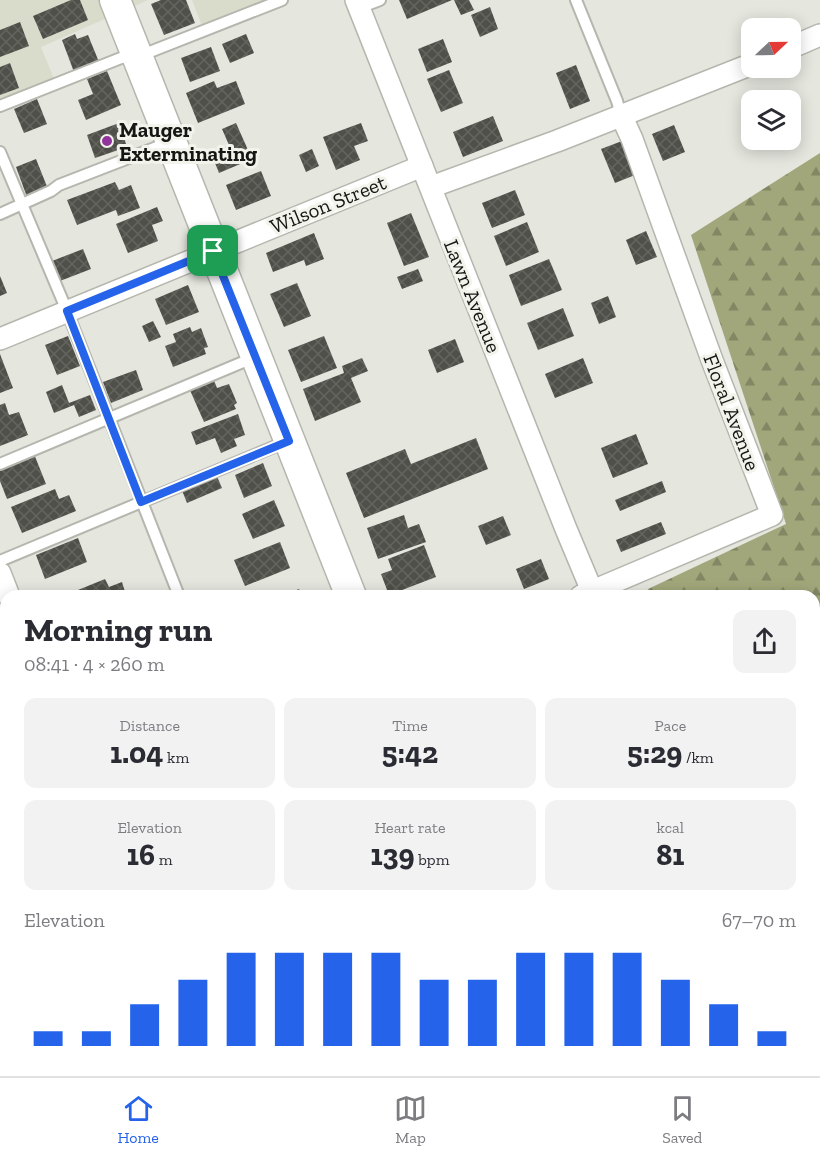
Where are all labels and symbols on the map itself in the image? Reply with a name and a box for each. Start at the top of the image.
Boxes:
north arrow [741,18,801,78]
place label: Mauger Exterminating [119,117,257,166]
marker: Mauger Exterminating [100,134,114,148]
street label: Wilson Street [266,169,390,239]
pin [187,225,238,276]
street label: Lawn Avenue [439,236,507,356]
street label: Floral Avenue [698,350,766,474]

